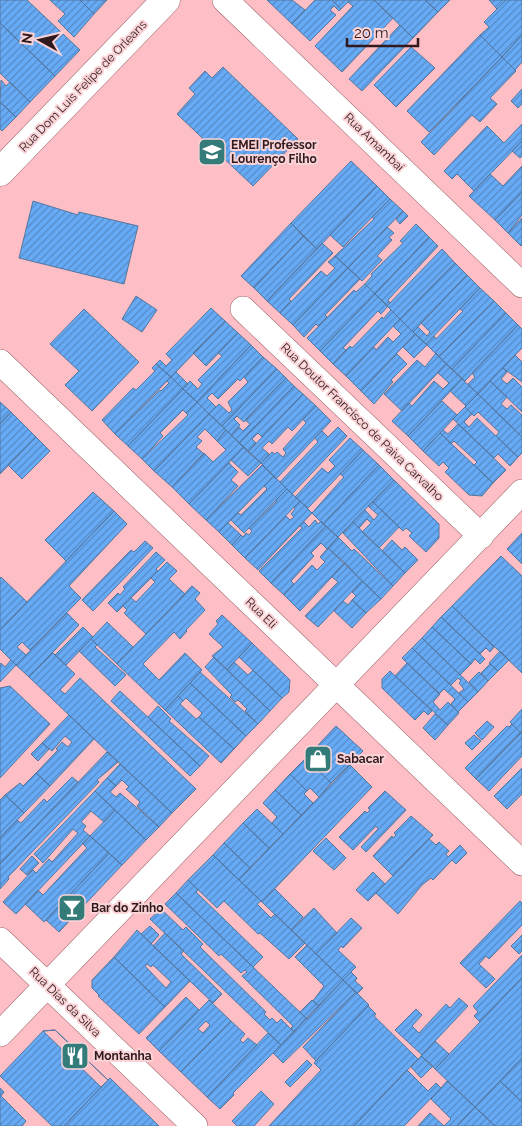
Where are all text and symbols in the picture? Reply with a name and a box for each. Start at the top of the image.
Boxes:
north arrow [15,15,65,65]
scale bar [347,15,418,47]
street label: Rua Dom Luís Felipe de Orleans [16,17,150,155]
text: 20 m [354,24,389,42]
text: N [18,32,36,45]
street label: Rua Amambaí [341,110,407,174]
school or university icon: EMEI Professor Lourenço Filho [197,137,227,167]
place label: EMEI Professor Lourenço Filho [231,138,317,166]
street label: Rua Doutor Francisco de Paiva Carvalho [278,340,446,504]
street label: Rua Eli [243,595,279,631]
shop icon: Sabacar [303,744,333,774]
place label: Sabacar [337,752,384,766]
bar icon: Bar do Zinho [57,893,87,923]
place label: Bar do Zinho [91,901,164,915]
street label: Rua Dias da Silva [26,964,104,1040]
restaurant icon: Montanha [60,1041,90,1071]
place label: Montanha [94,1049,152,1063]

